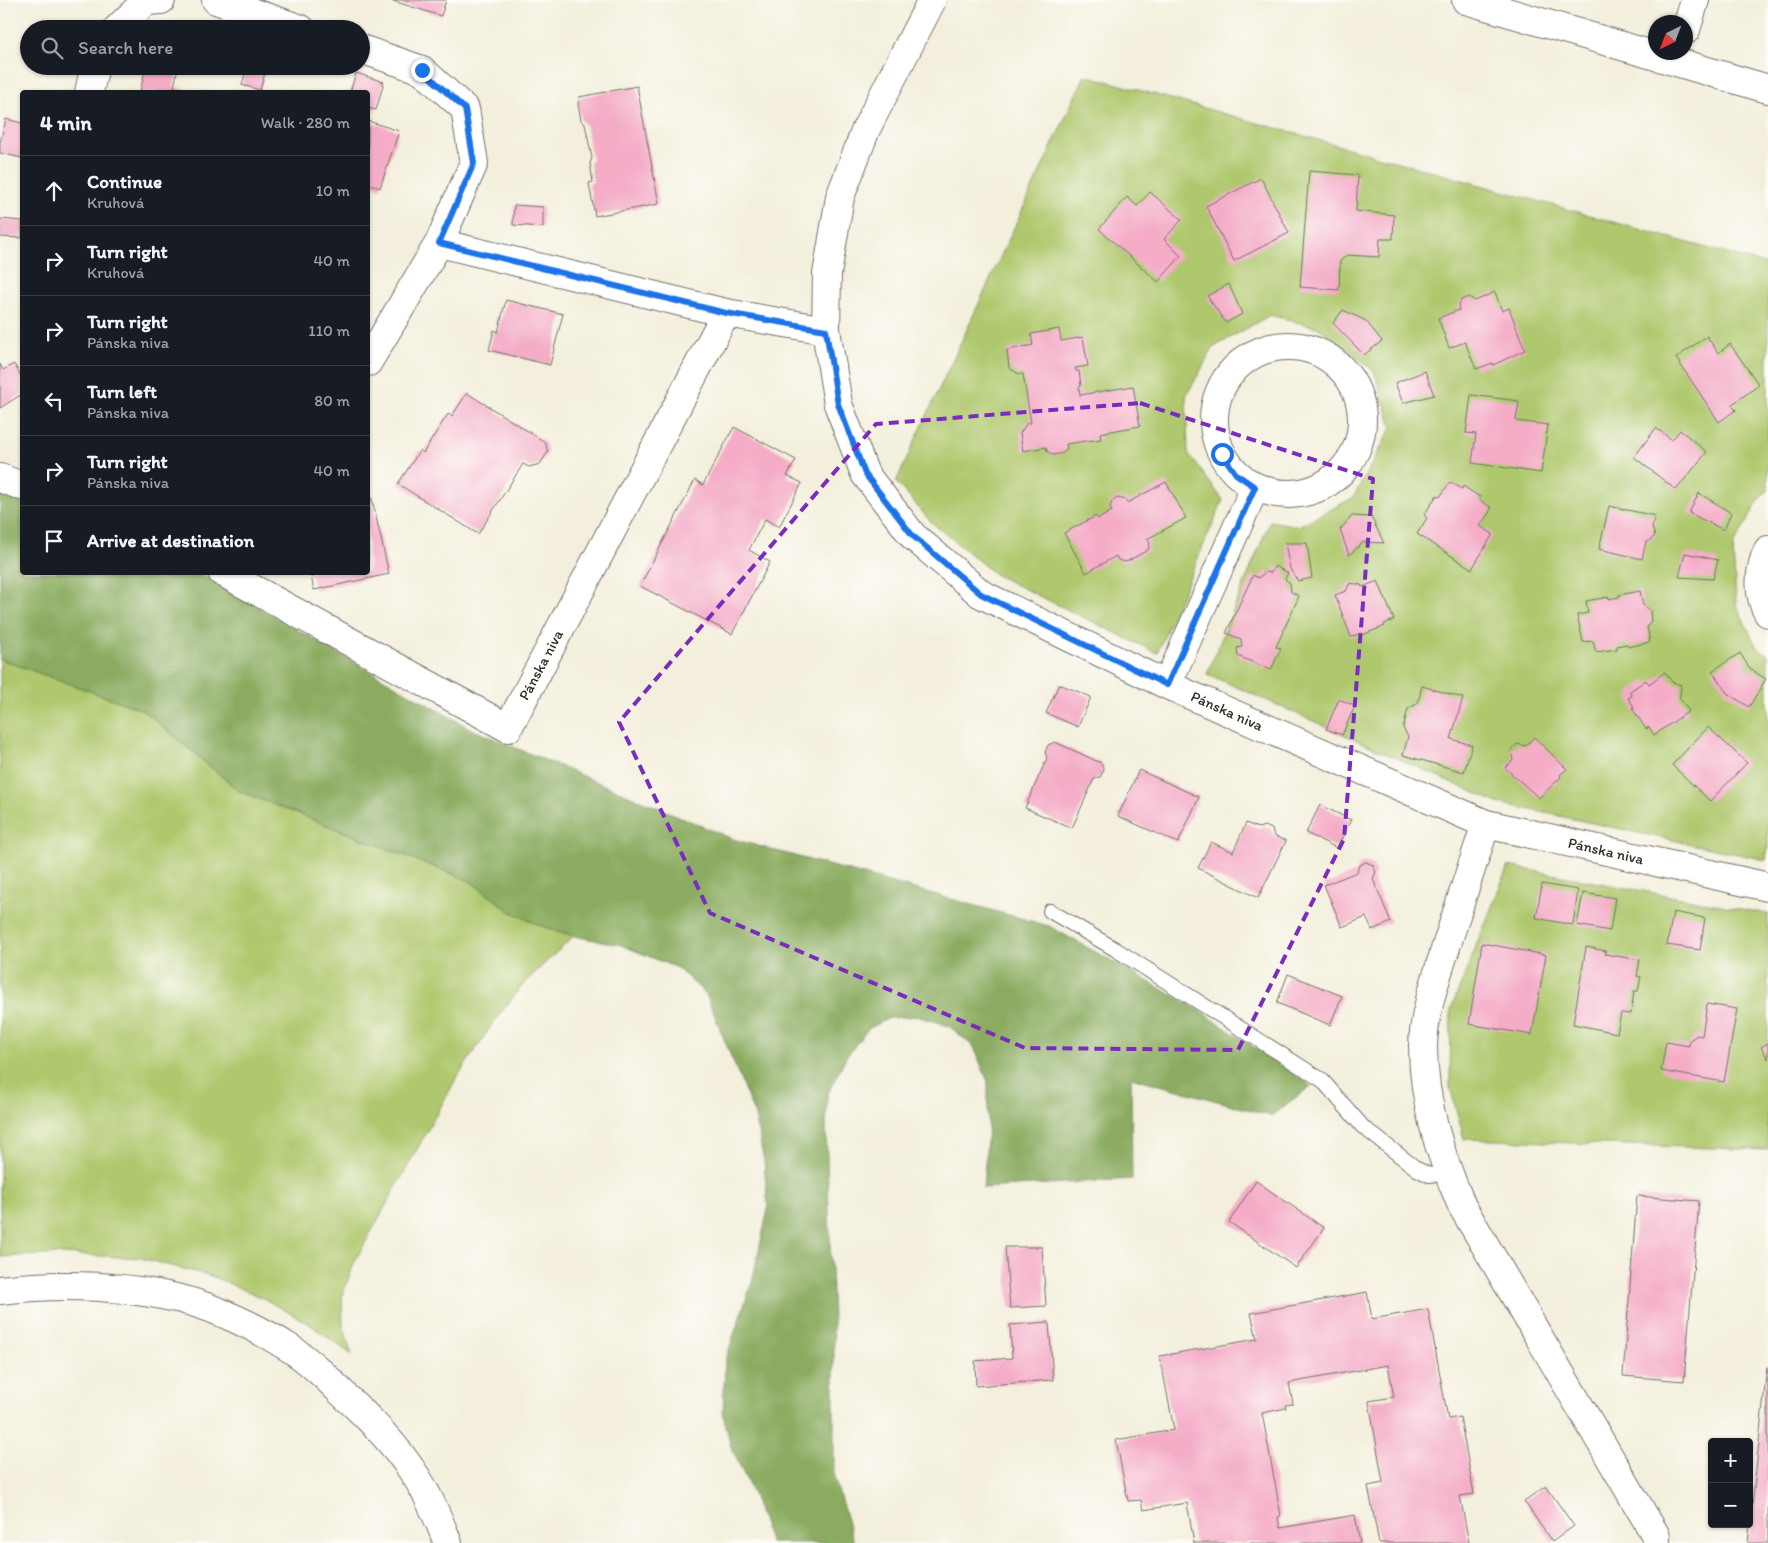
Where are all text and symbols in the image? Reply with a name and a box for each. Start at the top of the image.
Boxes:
north arrow [1648,15,1693,60]
search box [20,20,370,75]
icon: search [38,34,66,62]
text: Search here [78,36,173,59]
route end [411,59,434,82]
text: 4 min [40,110,92,135]
text: Walk · 280 m [261,113,350,132]
text: Continue [87,170,162,193]
icon: ahead [40,177,68,205]
text: 10 m [316,181,350,200]
text: Kruhová [87,193,144,212]
text: Turn right [87,240,168,263]
icon: right [40,247,68,275]
text: 40 m [313,251,350,270]
text: Kruhová [87,263,144,282]
text: Turn right [87,310,168,333]
icon: right [40,317,68,345]
text: 110 m [308,321,350,340]
text: Pánska niva [87,333,169,352]
text: Turn left [87,380,157,403]
icon: left [40,387,68,415]
text: 80 m [314,391,350,410]
text: Pánska niva [87,403,169,422]
route start [1211,443,1234,466]
text: Turn right [87,450,168,473]
icon: right [40,457,68,485]
text: 40 m [313,461,350,480]
text: Pánska niva [87,473,169,492]
icon: arrive [40,527,68,555]
text: Arrive at destination [87,529,254,552]
street label: Pánska niva [515,627,567,703]
street label: Pánska niva [1188,687,1266,735]
street label: Pánska niva [1566,834,1646,868]
map controls [1708,1438,1753,1528]
button: + [1708,1438,1753,1483]
button: − [1708,1483,1753,1528]

